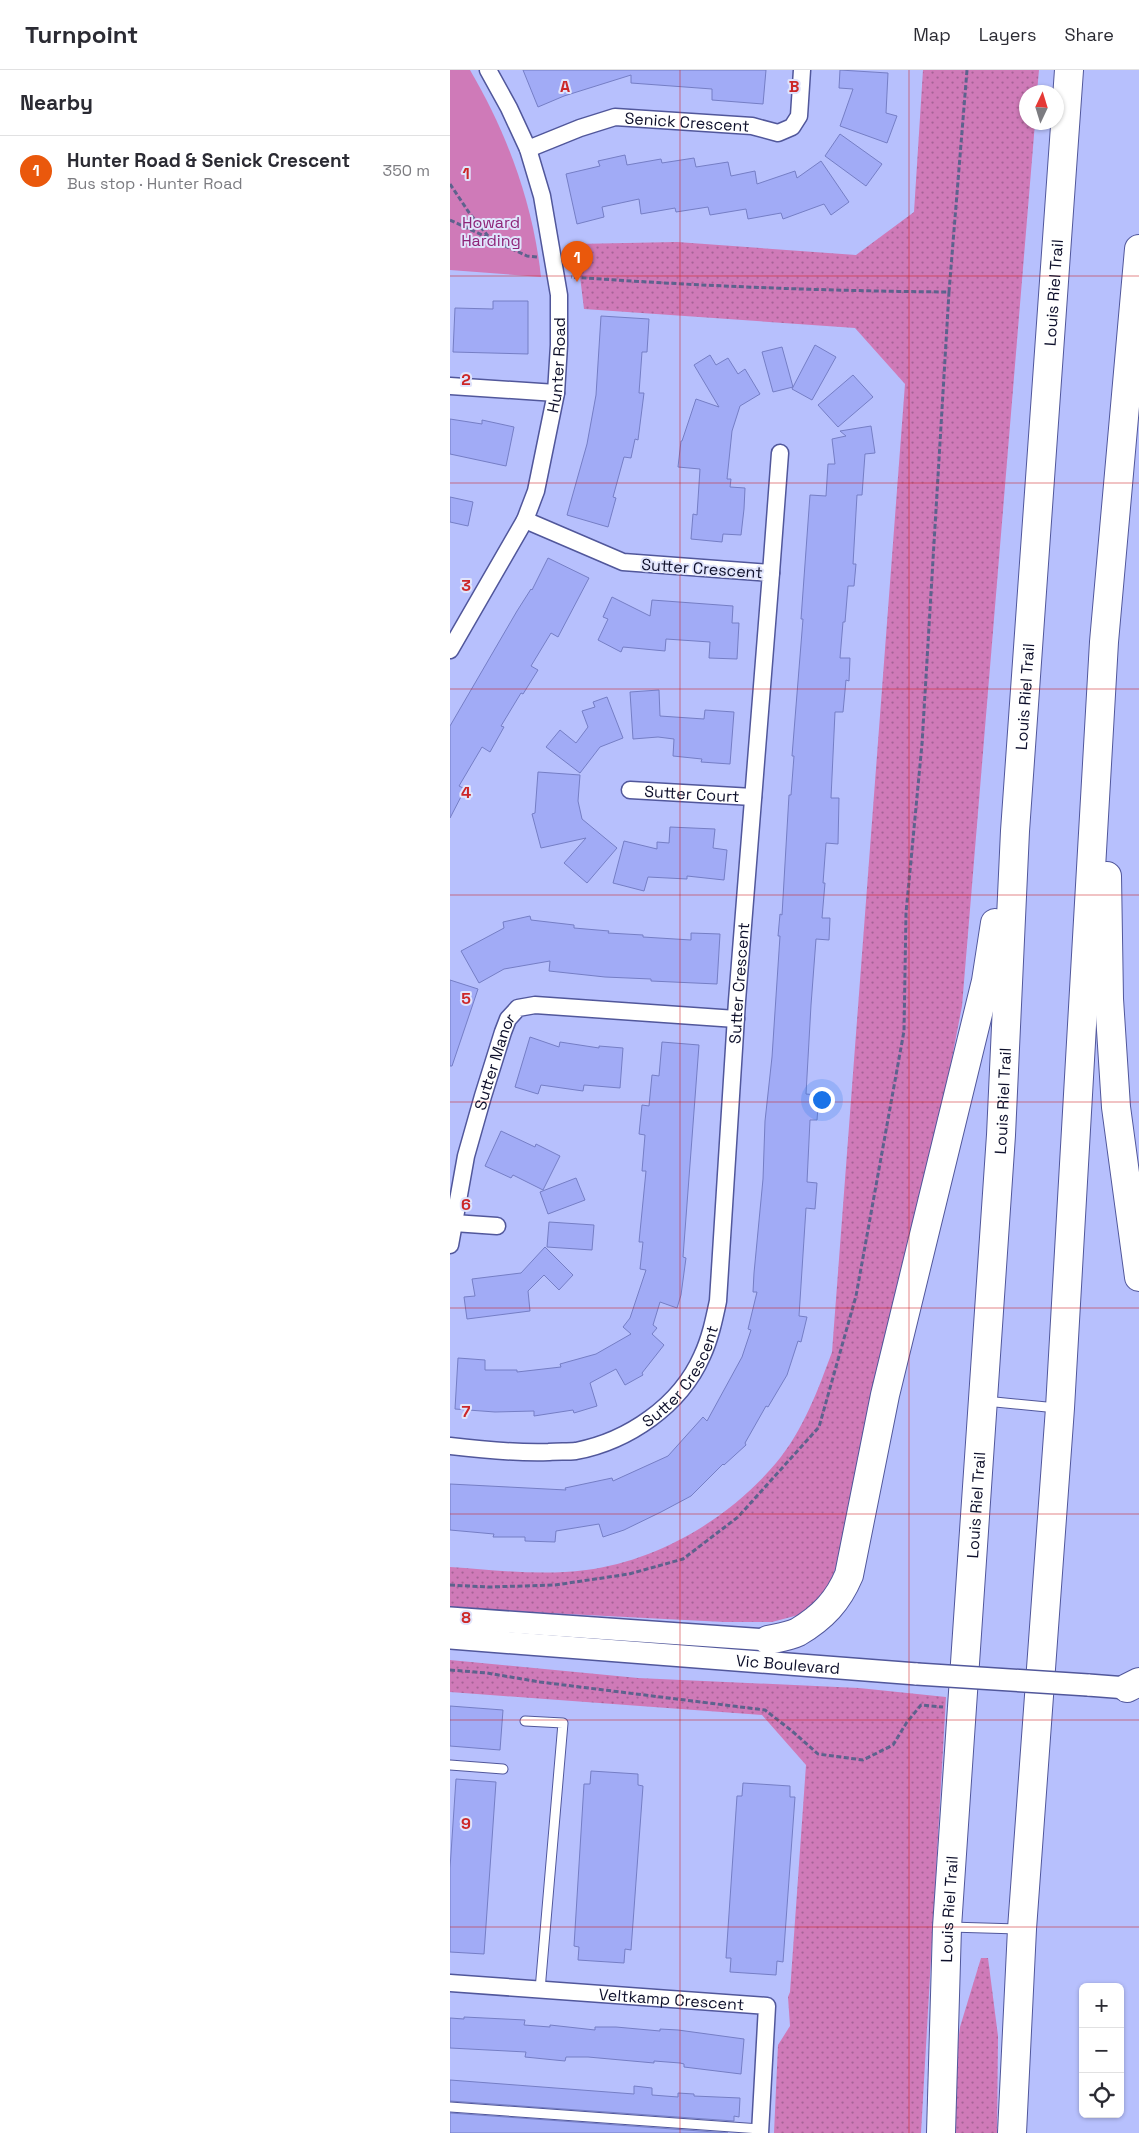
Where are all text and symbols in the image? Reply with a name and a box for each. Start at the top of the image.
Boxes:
text: Turnpoint [25,19,138,50]
text: Map [913,23,951,46]
text: Layers [979,23,1036,46]
text: Share [1064,23,1114,46]
text: A [560,76,570,97]
text: B [789,76,799,97]
north arrow [1019,85,1064,130]
text: Nearby [20,89,93,116]
street label: Senick Crescent [624,108,750,137]
text: Hunter Road & Senick Crescent [67,148,350,173]
text: 1 [32,160,40,181]
text: 350 m [383,160,430,181]
text: 1 [462,163,470,184]
text: Bus stop · Hunter Road [67,173,242,194]
park label: Howard Harding [461,212,521,251]
street label: Louis Riel Trail [1039,239,1068,347]
pin: 1 [561,241,593,282]
street label: Hunter Road [542,317,570,415]
text: 2 [461,369,471,390]
street label: Sutter Crescent [641,554,763,583]
text: 3 [461,575,471,596]
street label: Louis Riel Trail [1011,643,1039,751]
street label: Sutter Court [644,781,740,807]
text: 4 [461,782,471,803]
street label: Sutter Crescent [724,922,754,1044]
text: 5 [461,988,471,1009]
street label: Sutter Manor [470,1008,520,1113]
street label: Louis Riel Trail [990,1047,1016,1155]
your location [809,1087,835,1113]
text: 6 [461,1194,471,1215]
street label: Sutter Crescent [638,1323,723,1432]
text: 7 [462,1401,471,1422]
street label: Louis Riel Trail [962,1451,990,1559]
text: 8 [461,1607,471,1628]
street label: Vic Boulevard [735,1650,841,1679]
text: 9 [461,1813,471,1834]
street label: Louis Riel Trail [936,1855,963,1963]
map controls [1079,1983,1124,2118]
button: + [1079,1983,1124,2028]
street label: Veltkamp Crescent [598,1984,745,2015]
button: − [1079,2028,1124,2073]
button: locate [1079,2073,1124,2118]

